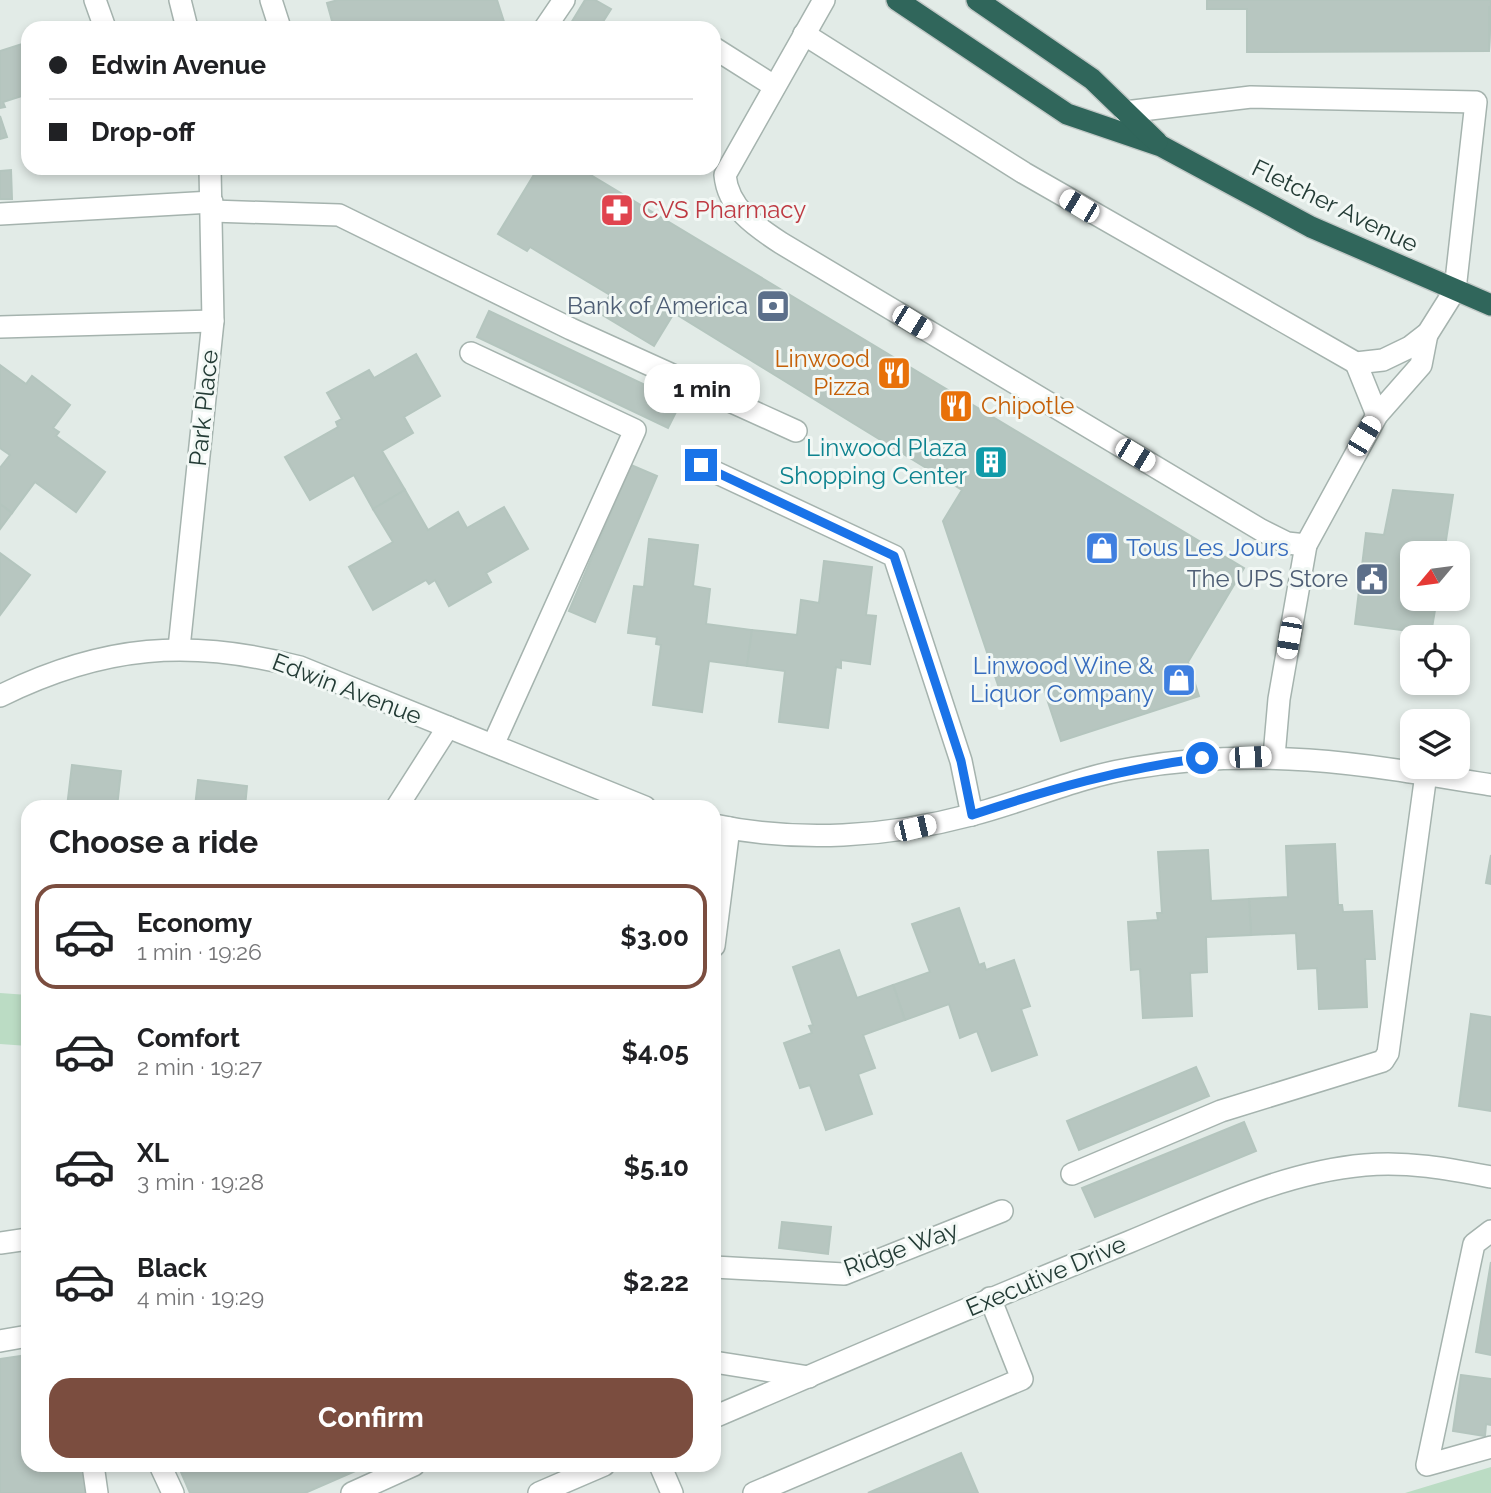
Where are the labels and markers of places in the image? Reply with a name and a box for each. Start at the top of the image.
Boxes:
pharmacy icon: CVS Pharmacy [598,191,636,229]
place label: CVS Pharmacy [642,195,806,224]
bank icon: Bank of America [754,287,792,325]
place label: Bank of America [567,291,748,320]
place label: Linwood Pizza [774,344,870,401]
restaurant icon: Linwood Pizza [875,354,913,392]
restaurant icon: Chipotle [937,387,975,425]
place label: Chipotle [981,391,1074,420]
place label: Linwood Plaza Shopping Center [780,433,968,490]
building icon: Linwood Plaza Shopping Center [972,443,1010,481]
shop icon: Tous Les Jours [1083,529,1121,567]
place label: Tous Les Jours [1126,533,1289,562]
public building icon: The UPS Store [1353,560,1391,598]
place label: The UPS Store [1187,564,1348,593]
place label: Linwood Wine & Liquor Company [970,651,1154,708]
shop icon: Linwood Wine & Liquor Company [1160,661,1198,699]

